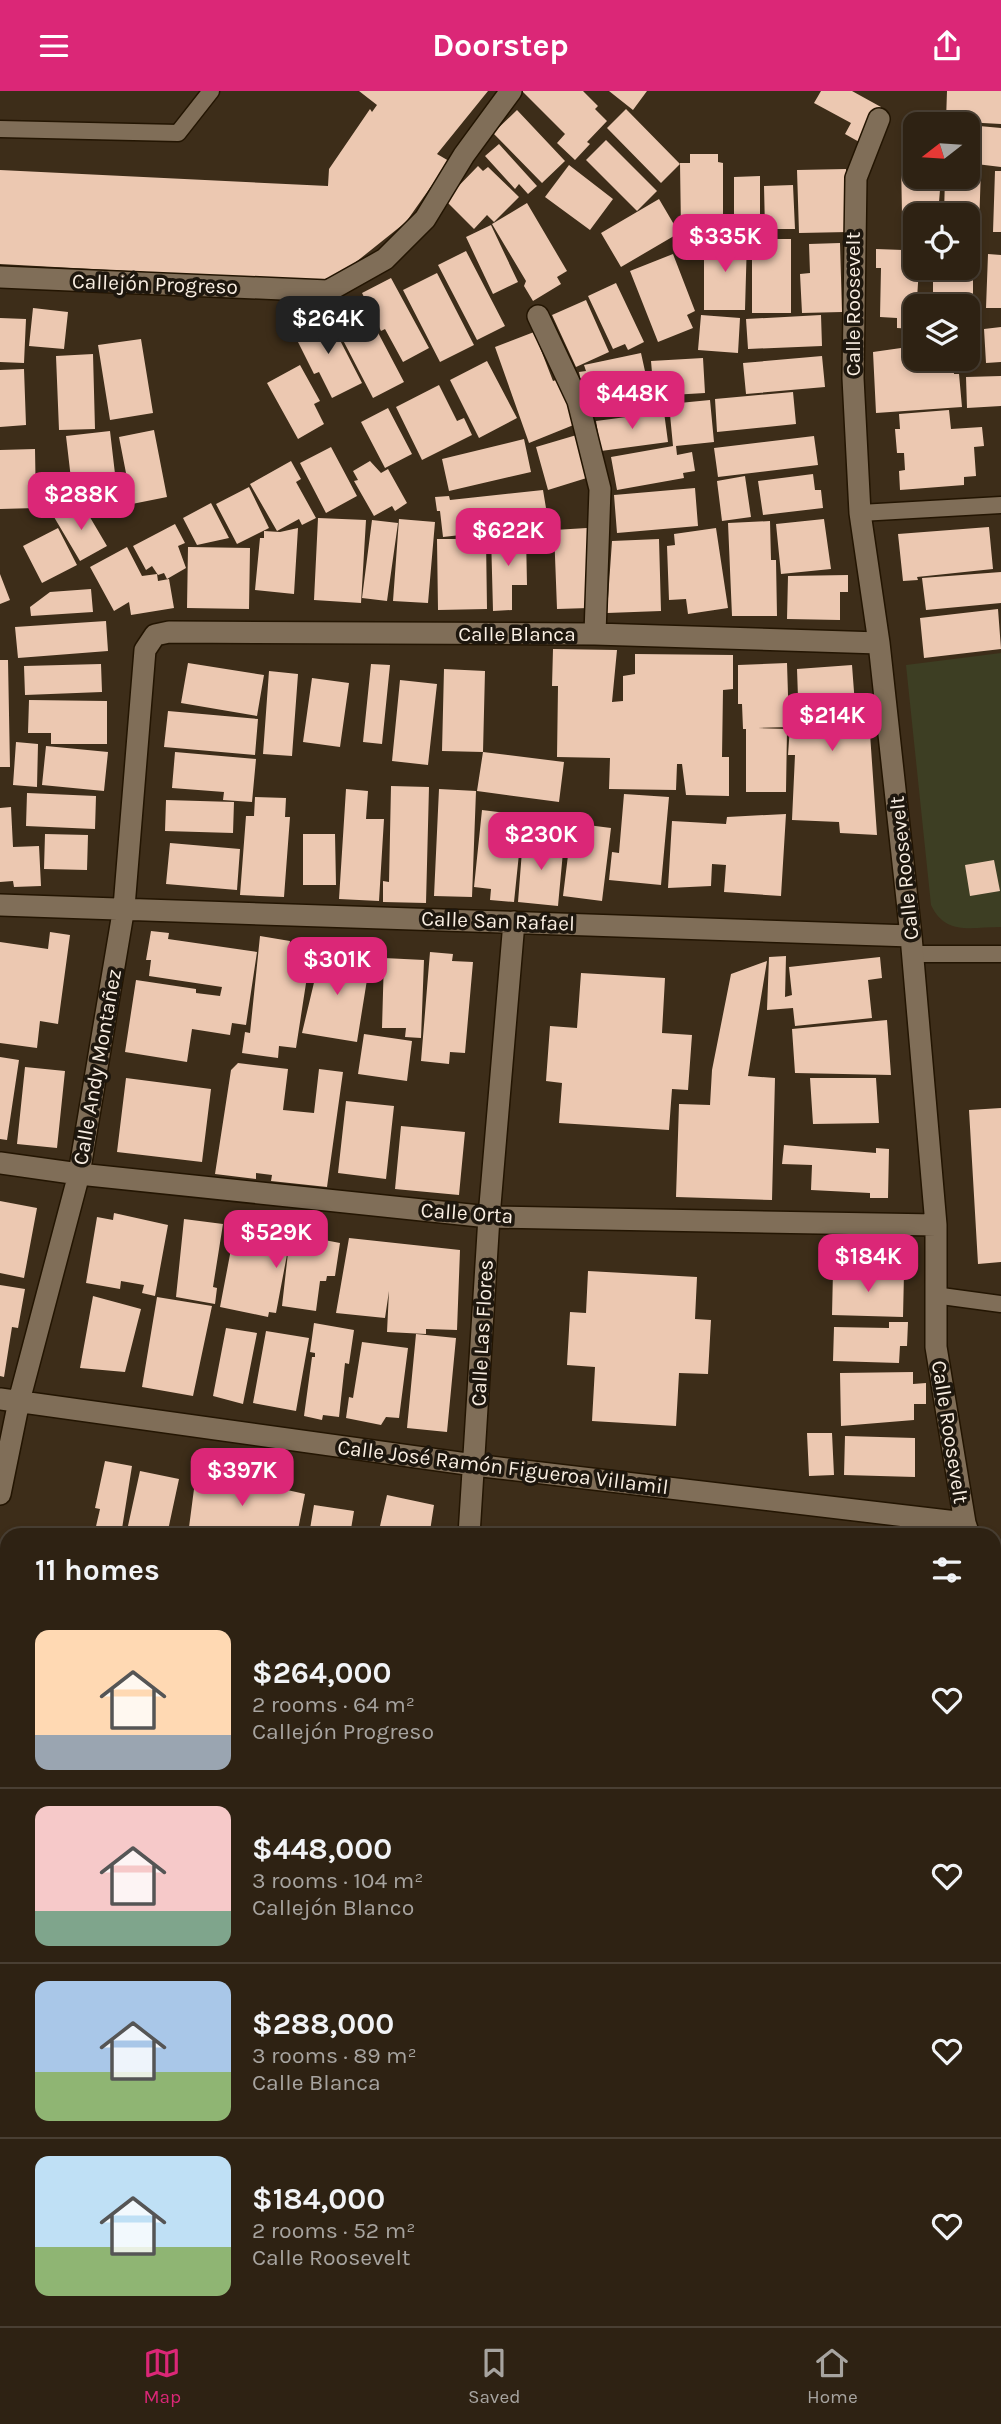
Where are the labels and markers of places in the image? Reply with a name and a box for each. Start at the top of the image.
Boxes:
pin: $335K [676,215,774,274]
pin: $264K [279,296,377,356]
pin: $448K [583,371,681,431]
pin: $288K [32,473,130,532]
pin: $622K [459,509,557,568]
pin: $214K [783,693,881,753]
pin: $230K [492,813,590,872]
pin: $301K [288,937,386,997]
pin: $529K [227,1211,325,1270]
pin: $184K [819,1235,917,1294]
pin: $397K [193,1449,291,1508]

